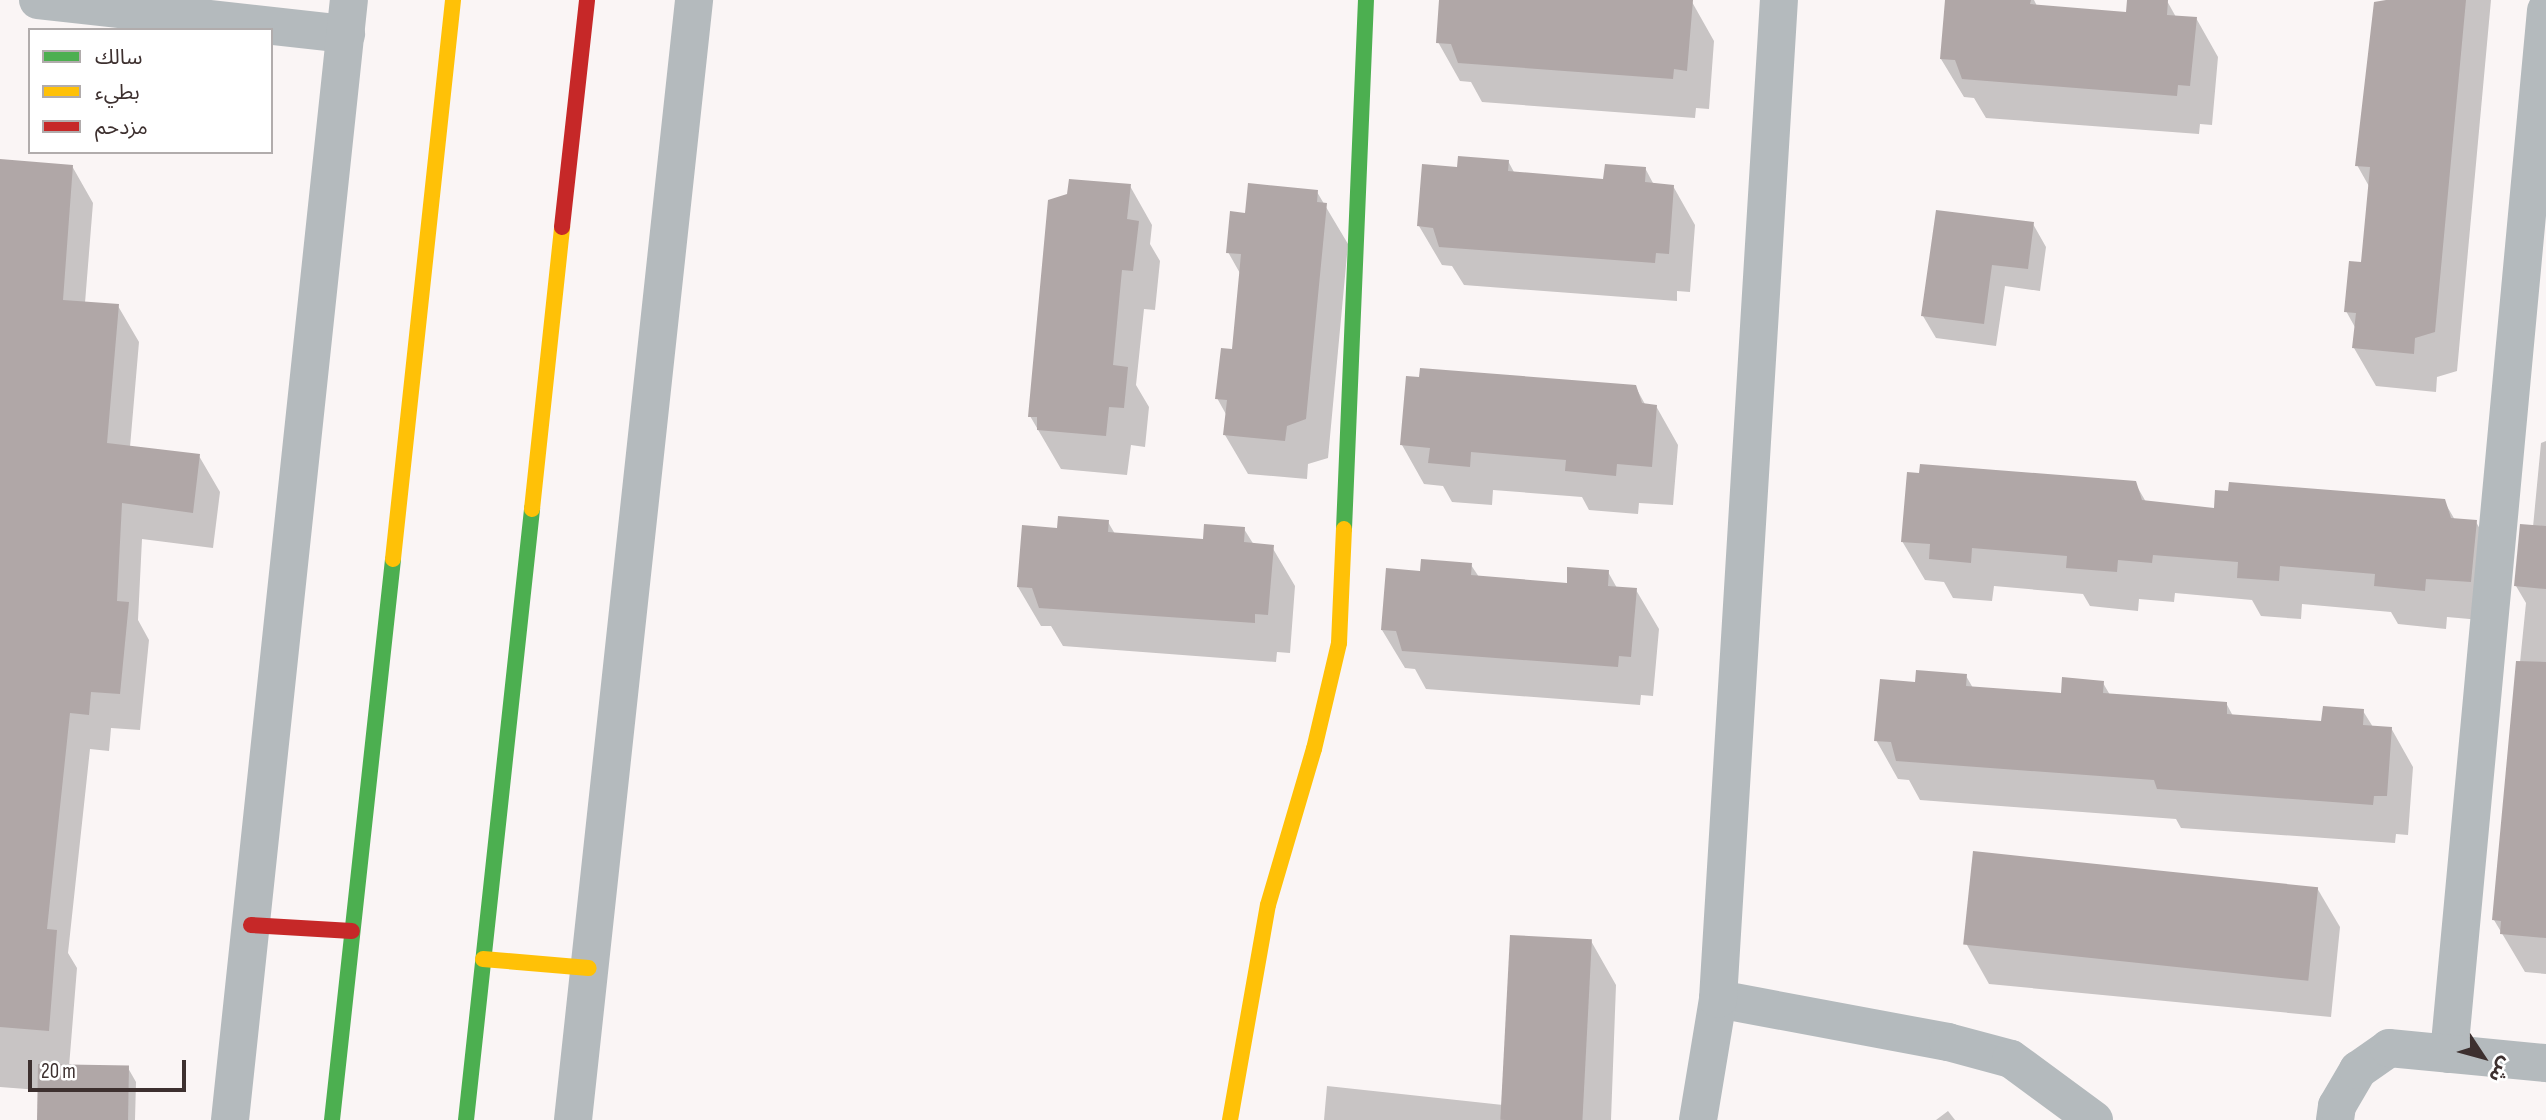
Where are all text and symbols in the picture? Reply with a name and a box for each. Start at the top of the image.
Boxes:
legend [28,28,273,154]
text: سالك [95,45,142,70]
text: بطيء [95,80,140,105]
text: مزدحم [95,115,148,140]
north arrow [2448,1022,2518,1092]
scale bar [32,1046,189,1090]
text: ش [2483,1052,2517,1087]
text: 20 m [41,1059,76,1084]

